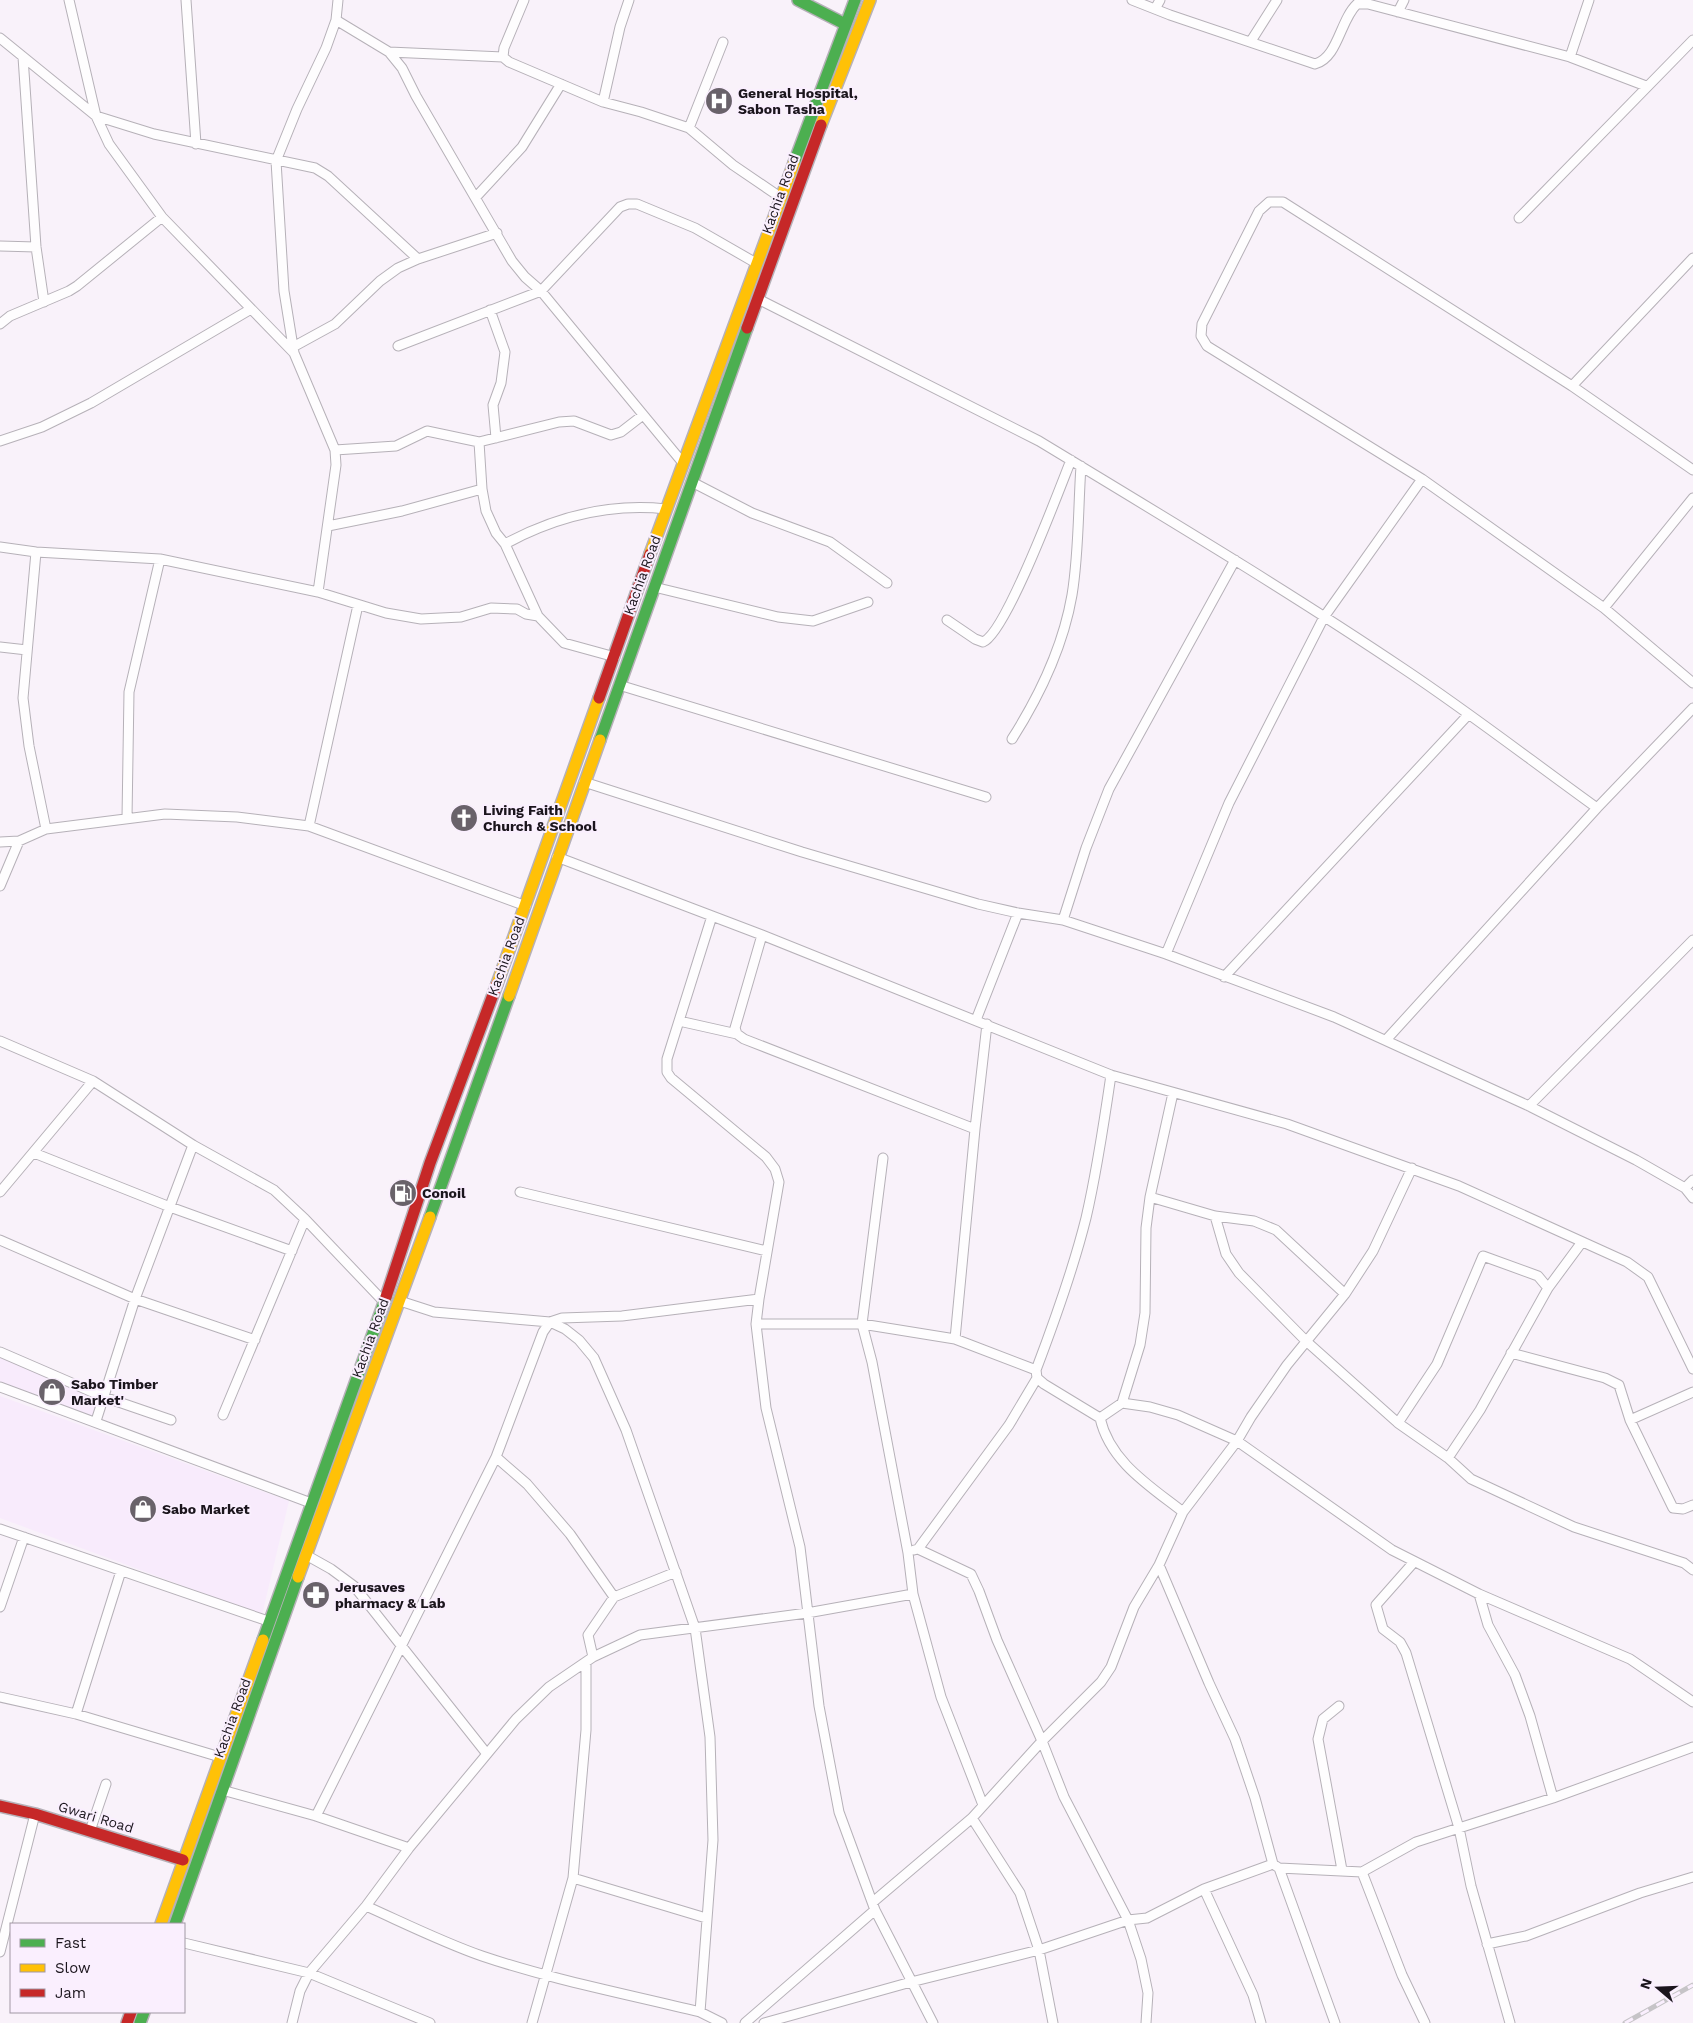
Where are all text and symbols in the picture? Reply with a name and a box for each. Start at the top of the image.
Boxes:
place label: General Hospital, Sabon Tasha [738,85,858,117]
hospital icon: General Hospital, Sabon Tasha [704,86,734,116]
street label: Kachia Road [758,152,802,236]
street label: Kachia Road [620,533,664,617]
place label: Living Faith Church & School [483,802,597,834]
church icon: Living Faith Church & School [449,803,479,833]
street label: Kachia Road [484,914,528,998]
fuel station icon: Conoil [388,1178,418,1208]
place label: Conoil [422,1185,466,1201]
street label: Kachia Road [348,1296,392,1380]
place label: Sabo Timber Market' [71,1376,158,1408]
shop icon: Sabo Timber Market' [37,1377,67,1407]
shop icon: Sabo Market [128,1494,158,1524]
place label: Sabo Market [162,1501,250,1517]
place label: Jerusaves pharmacy & Lab [335,1579,446,1611]
pharmacy icon: Jerusaves pharmacy & Lab [301,1580,331,1610]
street label: Kachia Road [210,1676,254,1760]
street label: Gwari Road [56,1798,136,1836]
legend [10,1923,185,2013]
text: Fast [55,1934,87,1952]
text: Slow [55,1959,91,1977]
north arrow [1633,1963,1683,2013]
text: N [1636,1976,1655,1991]
text: Jam [55,1984,86,2002]

